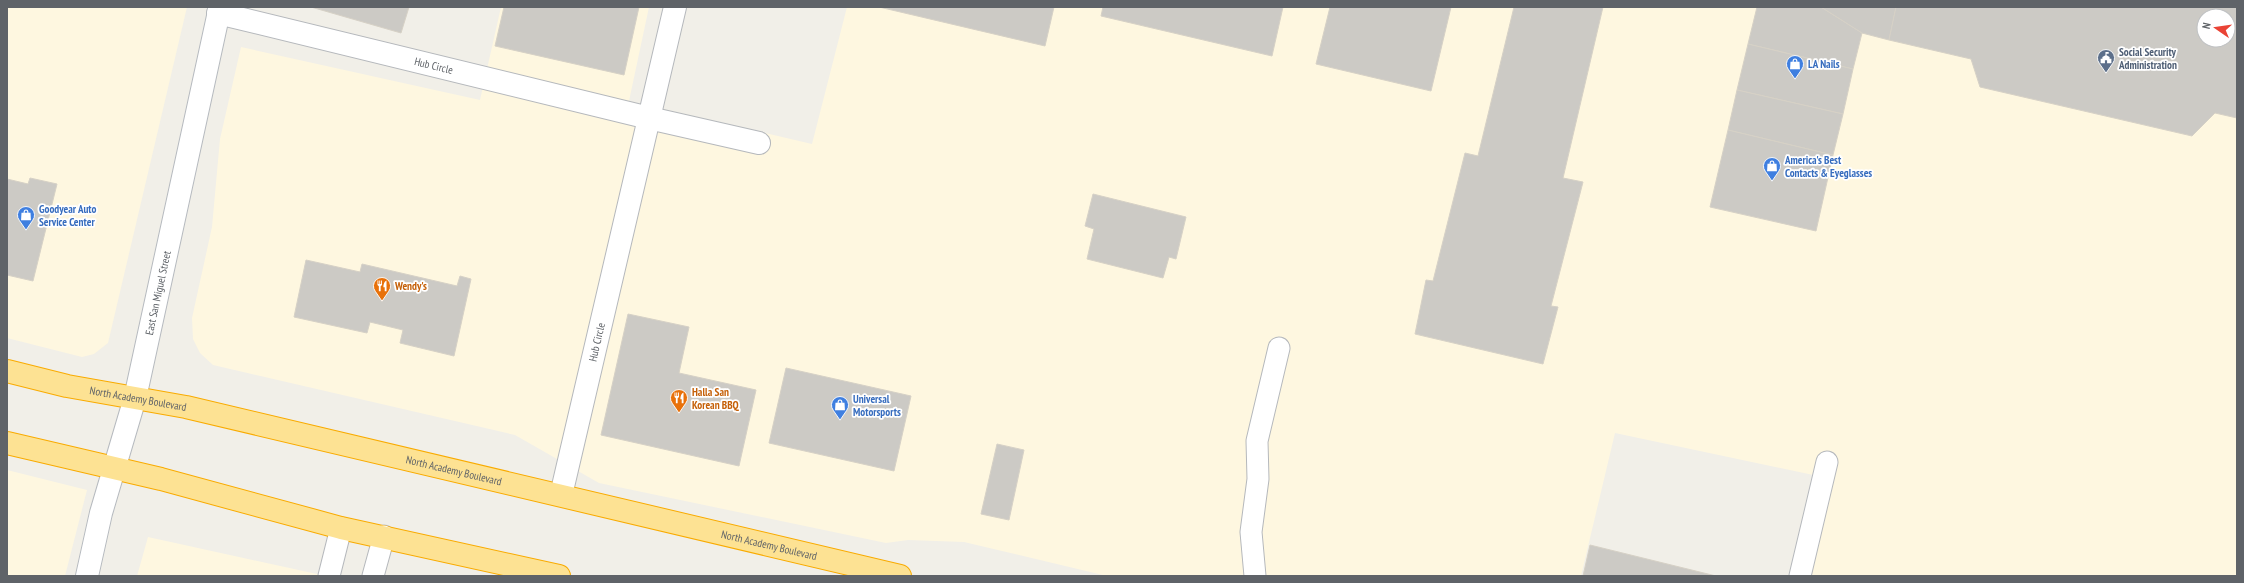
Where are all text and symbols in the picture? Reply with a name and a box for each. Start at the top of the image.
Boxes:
north arrow [2196,8,2236,48]
text: N [2199,21,2214,30]
place label: Social Security Administration [2118,45,2177,72]
public building icon: Social Security Administration [2096,48,2116,73]
street label: Hub Circle [413,54,455,77]
shop icon: LA Nails [1785,54,1805,79]
place label: LA Nails [1808,57,1840,71]
place label: America's Best Contacts & Eyeglasses [1784,153,1872,180]
shop icon: America's Best Contacts & Eyeglasses [1762,156,1782,181]
place label: Goodyear Auto Service Center [39,202,97,229]
shop icon: Goodyear Auto Service Center [16,205,36,230]
street label: East San Miguel Street [142,250,174,336]
restaurant icon: Wendy's [372,276,392,301]
place label: Wendy's [394,279,427,293]
street label: Hub Circle [585,321,608,363]
street label: North Academy Boulevard [89,383,188,414]
place label: Halla San Korean BBQ [692,385,740,412]
restaurant icon: Halla San Korean BBQ [669,388,689,413]
place label: Universal Motorsports [853,392,901,419]
shop icon: Universal Motorsports [830,395,850,420]
street label: North Academy Boulevard [405,452,503,489]
street label: North Academy Boulevard [720,527,819,563]

